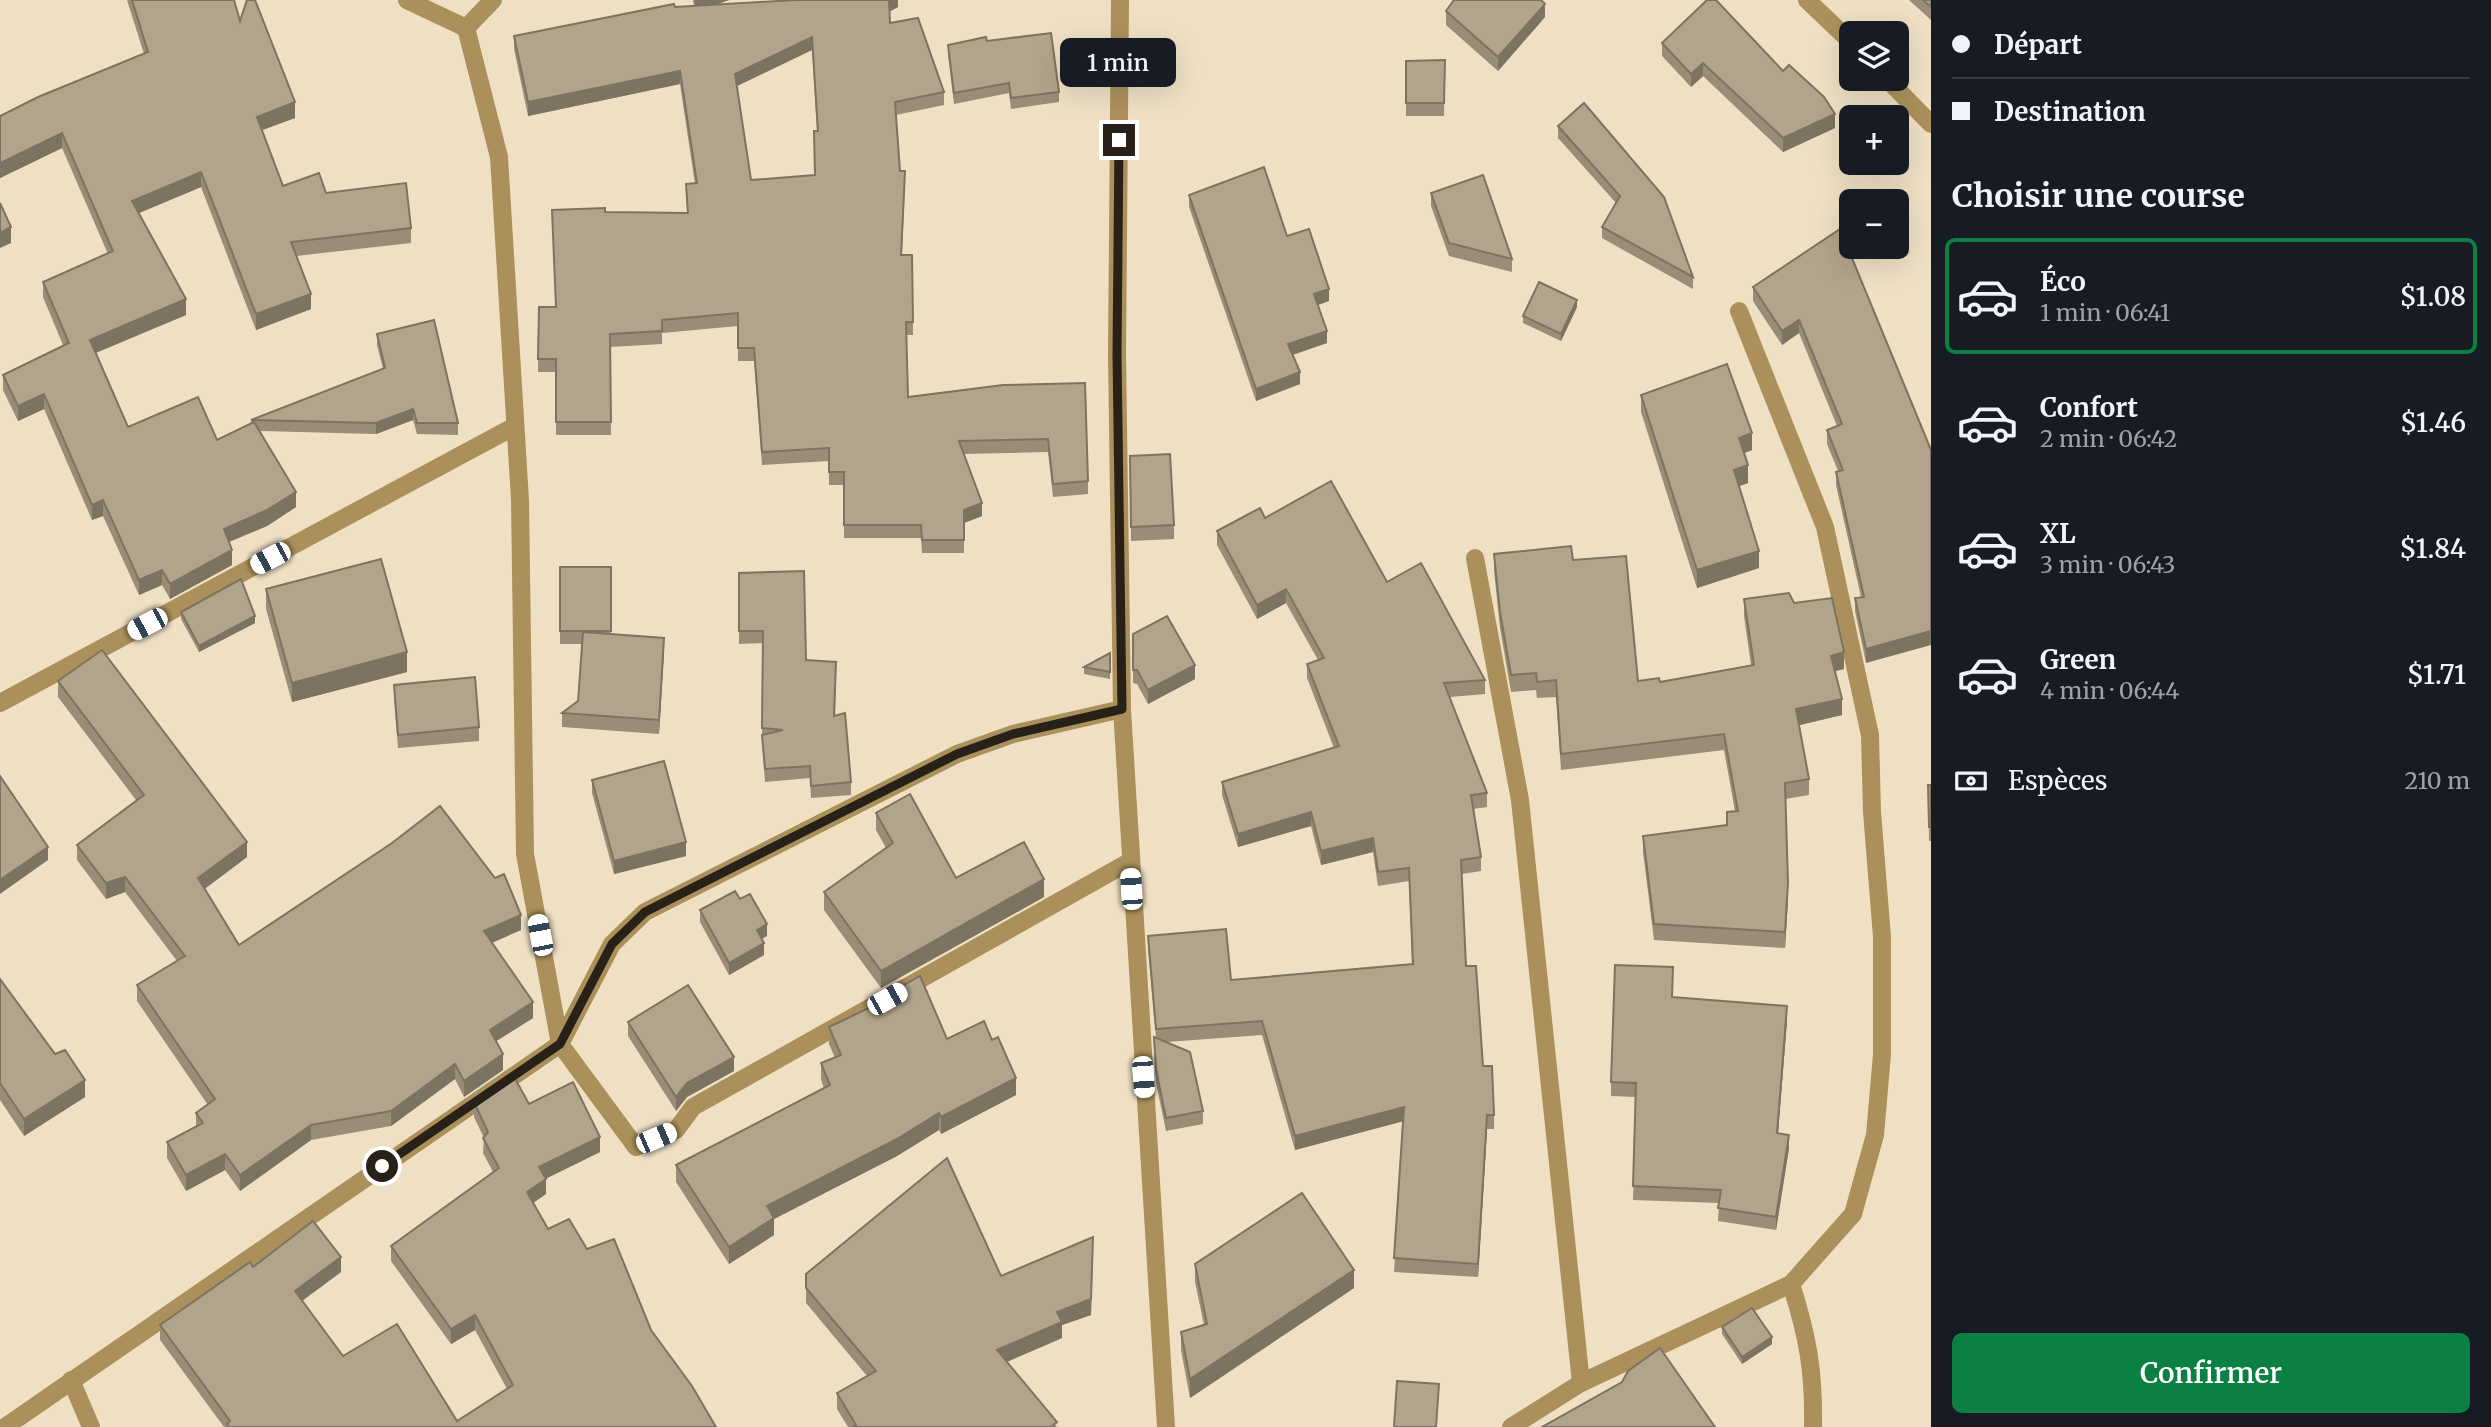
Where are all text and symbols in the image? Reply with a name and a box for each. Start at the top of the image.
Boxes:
map controls [1839,21,1909,259]
button: layers [1839,21,1909,91]
text: Départ [1994,28,2082,61]
callout: 1 min [1061,38,1177,88]
text: 1 min [1087,48,1149,77]
text: Destination [1994,95,2146,128]
button: + [1839,105,1909,175]
route end [1103,124,1135,156]
text: Choisir une course [1952,176,2245,216]
button: − [1839,189,1909,259]
icon: car [1956,265,2019,328]
text: Éco [2040,265,2086,298]
text: $1.08 [2399,280,2466,313]
text: 1 min · 06:41 [2040,298,2170,327]
icon: car [1956,391,2019,454]
text: Confort [2040,391,2138,424]
text: $1.46 [2400,406,2466,439]
text: 2 min · 06:42 [2040,424,2177,453]
icon: car [1956,517,2019,580]
text: XL [2040,517,2076,550]
text: $1.84 [2399,532,2466,565]
car [247,539,294,577]
text: 3 min · 06:43 [2040,550,2175,579]
car [124,605,171,643]
icon: car [1956,643,2019,706]
text: Green [2040,643,2116,676]
text: $1.71 [2407,658,2466,691]
text: 4 min · 06:44 [2040,676,2179,705]
icon: cash [1952,762,1990,800]
text: Espèces [2008,764,2108,797]
text: 210 m [2405,766,2470,795]
car [1120,867,1143,911]
car [526,912,555,958]
car [864,980,911,1018]
car [1132,1055,1155,1099]
car [633,1120,680,1156]
route start [366,1150,398,1182]
button: Confirmer [1952,1333,2470,1413]

